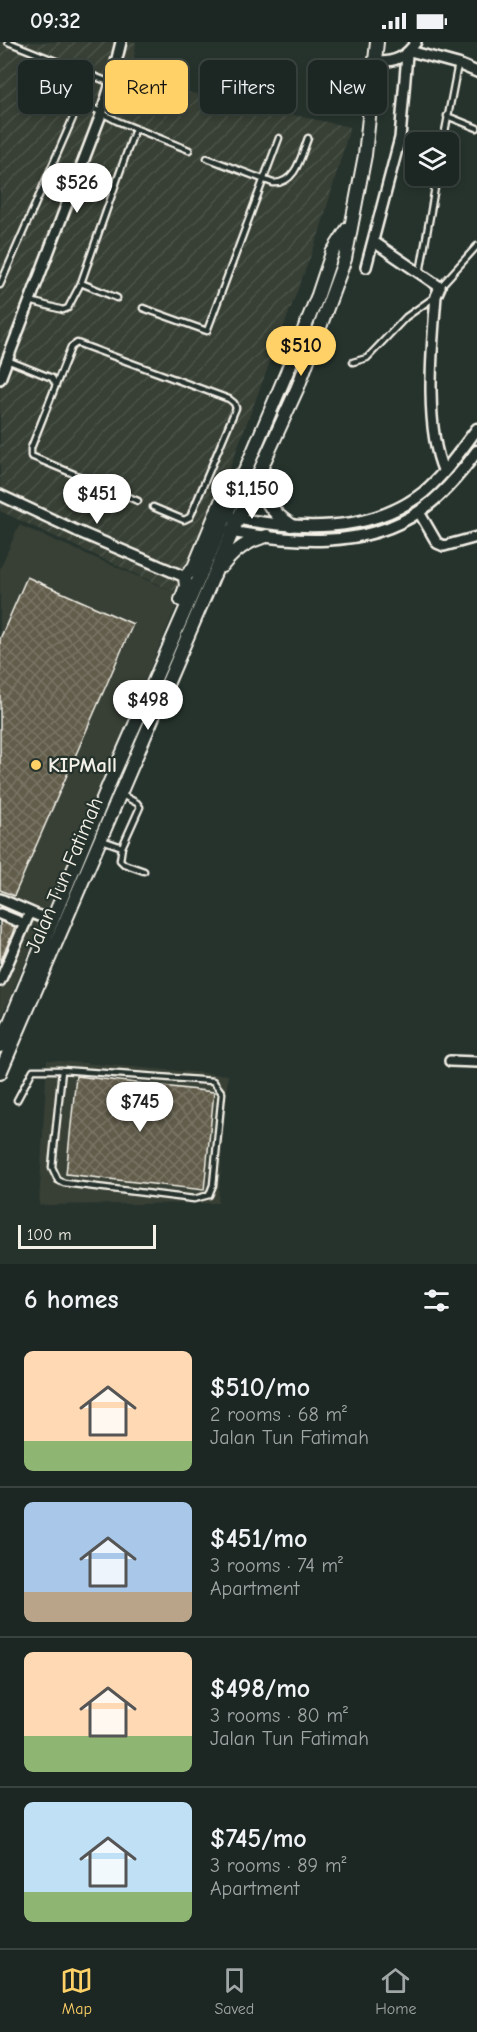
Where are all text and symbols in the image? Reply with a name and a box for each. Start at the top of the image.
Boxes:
text: 09:32 [30,8,80,34]
chip: Buy [18,60,93,114]
chip: Rent [105,60,188,114]
chip: Filters [200,60,296,114]
chip: New [308,60,387,114]
map controls [405,132,459,186]
button: layers [405,132,459,186]
pin: $526 [41,163,113,214]
text: $526 [55,171,99,194]
pin: $510 [265,326,337,377]
text: $510 [280,334,322,357]
pin: $1,150 [203,469,301,520]
pin: $451 [61,474,133,525]
text: $1,150 [225,477,279,500]
text: $451 [77,482,117,505]
pin: $498 [112,680,184,731]
text: $498 [127,688,169,711]
place label: KIPMall [48,753,117,777]
marker: KIPMall [29,758,43,772]
street label: Jalan Tun Fatimah [20,794,108,956]
pin: $745 [104,1082,176,1133]
text: $745 [120,1090,160,1113]
scale bar [18,1222,156,1250]
text: 100 m [27,1226,71,1244]
icon: filters [420,1284,453,1317]
text: 6 homes [24,1285,119,1315]
text: $510/mo [210,1373,310,1403]
icon: home [72,1375,144,1447]
text: 2 rooms · 68 m² [210,1403,347,1426]
text: Jalan Tun Fatimah [210,1426,369,1449]
text: $451/mo [210,1524,307,1554]
icon: home [72,1526,144,1598]
text: 3 rooms · 74 m² [210,1554,343,1577]
text: Apartment [210,1577,300,1600]
text: $498/mo [210,1674,310,1704]
icon: home [72,1676,144,1748]
text: 3 rooms · 80 m² [210,1704,348,1727]
text: Jalan Tun Fatimah [210,1727,369,1750]
text: $745/mo [210,1824,307,1854]
icon: home [72,1826,144,1898]
text: 3 rooms · 89 m² [210,1854,346,1877]
text: Apartment [210,1877,300,1900]
tab: Map [60,1964,93,2018]
tab: Saved [214,1964,254,2018]
tab: Home [375,1964,417,2018]

